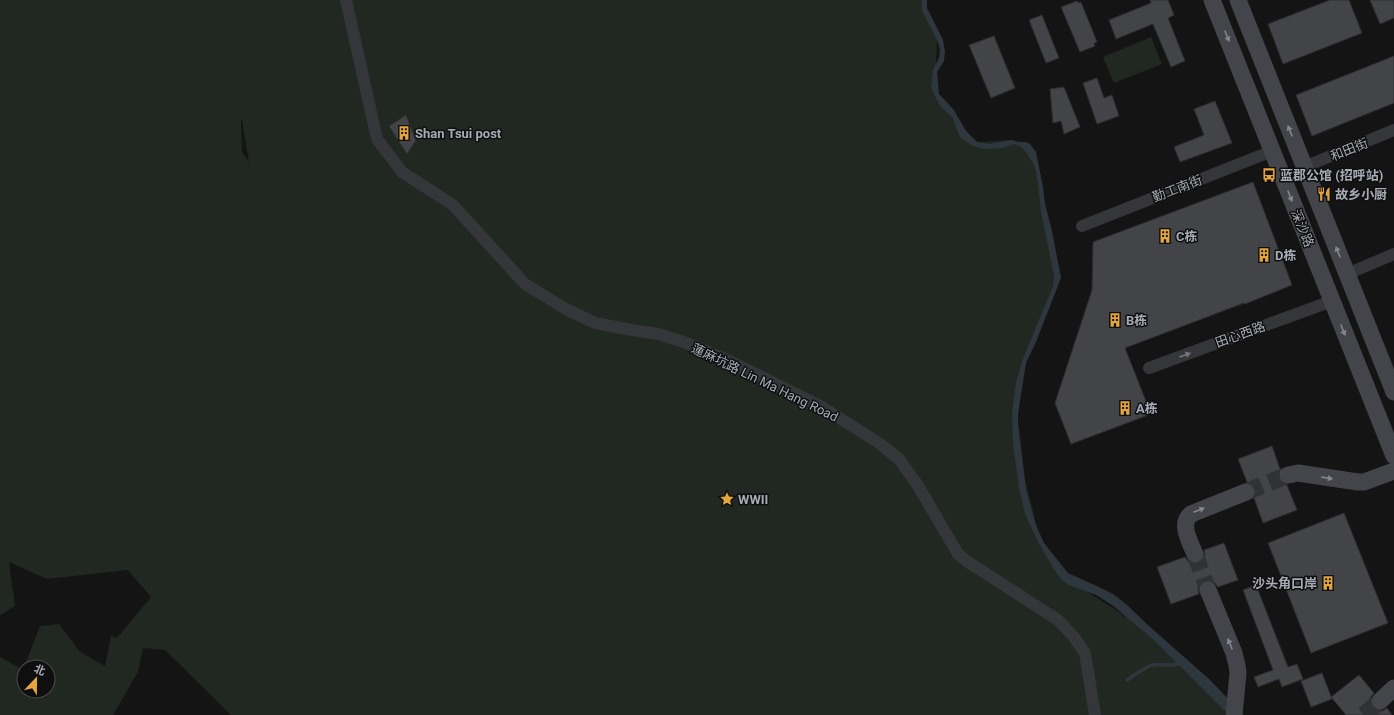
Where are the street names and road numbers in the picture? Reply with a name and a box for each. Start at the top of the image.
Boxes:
street label: 和田街 [1328,135,1370,164]
street label: 勤工南街 [1150,172,1204,205]
street label: 深沙路 [1288,207,1317,249]
street label: 田心西路 [1213,319,1267,350]
street label: 蓮麻坑路 Lin Ma Hang Road [689,340,841,425]

